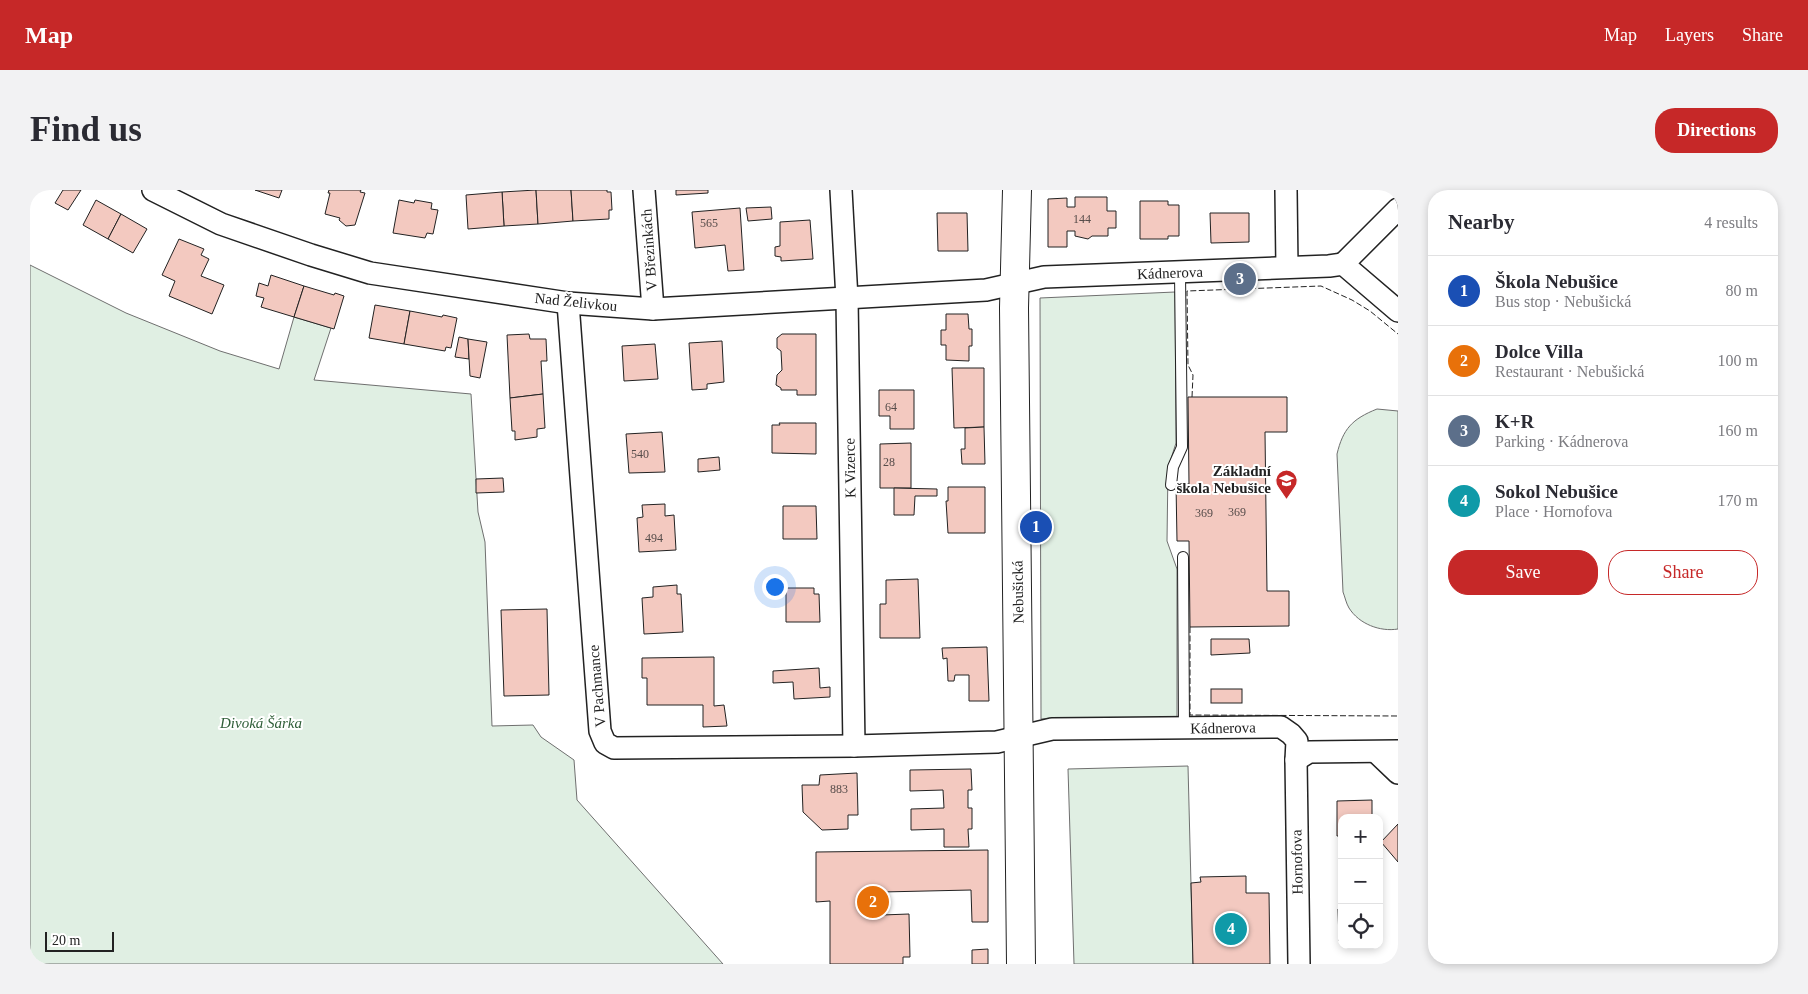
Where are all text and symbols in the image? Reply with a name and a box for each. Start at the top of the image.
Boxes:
text: Map [25,22,73,48]
text: Map [1604,25,1637,45]
text: Layers [1665,25,1714,45]
text: Share [1742,25,1783,45]
button: Directions [1655,108,1778,153]
text: Find us [30,110,142,149]
street label: V Březinkách [638,208,660,292]
text: Nearby [1448,210,1515,234]
house number: 144 [1073,212,1091,226]
text: 4 results [1704,214,1758,231]
house number: 565 [700,216,718,230]
pin: 3 [1224,260,1256,298]
street label: Kádnerova [1137,264,1203,282]
text: Škola Nebušice [1495,271,1618,292]
text: 1 [1460,282,1468,299]
text: 80 m [1726,282,1758,299]
street label: Nad Želivkou [534,290,619,314]
text: Bus stop · Nebušická [1495,293,1631,310]
text: Dolce Villa [1495,341,1583,362]
text: 2 [1460,352,1468,369]
text: 100 m [1718,352,1758,369]
text: Restaurant · Nebušická [1495,363,1644,380]
house number: 64 [885,400,897,414]
text: K+R [1495,411,1534,432]
text: 3 [1460,422,1468,439]
text: 160 m [1718,422,1758,439]
text: Parking · Kádnerova [1495,433,1628,450]
street label: K Vizerce [841,438,859,498]
house number: 540 [631,447,649,461]
house number: 28 [883,455,895,469]
place label: Základní škola Nebušice [1176,463,1272,496]
school or university icon: Základní škola Nebušice [1275,468,1299,499]
text: Sokol Nebušice [1495,481,1618,502]
text: 4 [1460,492,1468,509]
text: 170 m [1718,492,1758,509]
text: Place · Hornofova [1495,503,1612,520]
house number: 369 [1228,505,1246,519]
house number: 369 [1195,506,1213,520]
pin: 1 [1020,508,1052,546]
house number: 494 [645,531,663,545]
button: Save [1448,550,1598,595]
button: Share [1608,550,1758,595]
street label: Nebušická [1009,560,1027,624]
your location [762,574,788,600]
street label: V Pachmance [585,644,609,728]
park label: Divoká Šárka [219,715,302,731]
street label: Kádnerova [1190,719,1256,737]
house number: 883 [830,782,848,796]
map controls [1338,814,1383,949]
button: + [1338,814,1383,859]
street label: Hornofova [1288,829,1306,895]
button: − [1338,859,1383,904]
pin: 2 [857,883,889,921]
button: locate [1338,904,1383,949]
pin: 4 [1215,910,1247,948]
scale bar [45,929,114,952]
text: 20 m [52,933,80,948]

